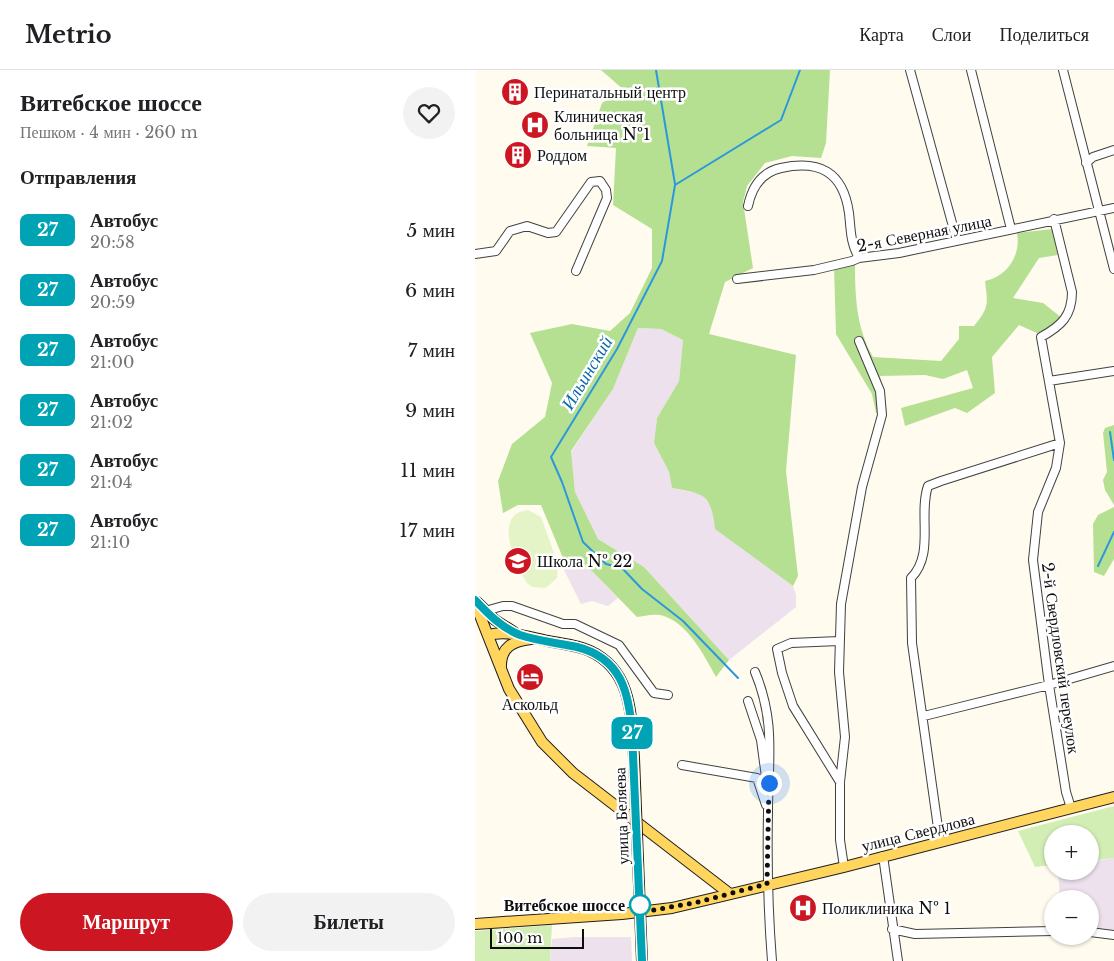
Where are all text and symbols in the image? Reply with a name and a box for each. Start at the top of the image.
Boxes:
text: Metrio [25,20,112,49]
text: Карта [859,24,904,46]
text: Слои [932,24,971,46]
text: Поделиться [999,24,1089,46]
building icon: Перинатальный центр [500,77,530,107]
place label: Перинатальный центр [534,82,686,102]
button: heart [403,87,455,139]
text: Витебское шоссе [20,88,202,117]
place label: Клиническая больница №1 [554,106,650,144]
hospital icon: Клиническая больница №1 [520,110,550,140]
text: Пешком · 4 мин · 260 m [20,122,198,142]
building icon: Роддом [503,140,533,170]
place label: Роддом [537,145,587,165]
text: Отправления [20,166,136,189]
text: Автобус [90,209,158,232]
street label: 2-я Северная улица [855,210,993,256]
text: 27 [37,219,58,241]
text: 5 мин [406,219,455,242]
text: 20:58 [90,232,135,252]
text: Автобус [90,269,158,292]
text: 27 [37,279,58,301]
text: 6 мин [405,279,455,302]
text: 20:59 [90,292,135,312]
text: Автобус [90,329,158,352]
water label: Ильинский [556,332,617,414]
text: 27 [37,339,58,361]
text: 7 мин [408,339,455,362]
text: 21:00 [90,352,134,372]
text: Автобус [90,389,158,412]
text: 27 [37,399,58,421]
text: 9 мин [405,399,455,422]
text: 21:02 [90,412,133,432]
text: Автобус [90,449,158,472]
text: 27 [37,459,58,481]
text: 11 мин [400,459,455,482]
text: 21:04 [90,472,132,492]
text: Автобус [90,509,158,532]
text: 27 [37,519,58,541]
text: 17 мин [399,519,455,542]
text: 21:10 [90,532,130,552]
school or university icon: Школа № 22 [503,546,533,576]
place label: Школа № 22 [537,551,632,571]
street label: 2-й Свердловский переулок [1038,561,1084,755]
hotel icon: Аскольд [515,662,545,692]
place label: Аскольд [502,694,558,714]
line badge: 27 [609,717,655,749]
text: 27 [621,722,643,744]
street label: улица Беляева [609,767,633,865]
your location [757,771,782,796]
street label: улица Свердлова [859,808,977,856]
map controls [1044,825,1099,945]
button: + [1044,825,1099,880]
button: − [1044,890,1099,945]
button: Маршрут [20,893,233,951]
button: Билеты [243,893,455,951]
hospital icon: Поликлиника № 1 [788,893,818,923]
marker: Витебское шоссе [629,894,651,916]
place label: Витебское шоссе [504,895,625,915]
place label: Поликлиника № 1 [822,898,951,918]
scale bar [490,926,584,949]
text: 100 m [497,929,542,947]

